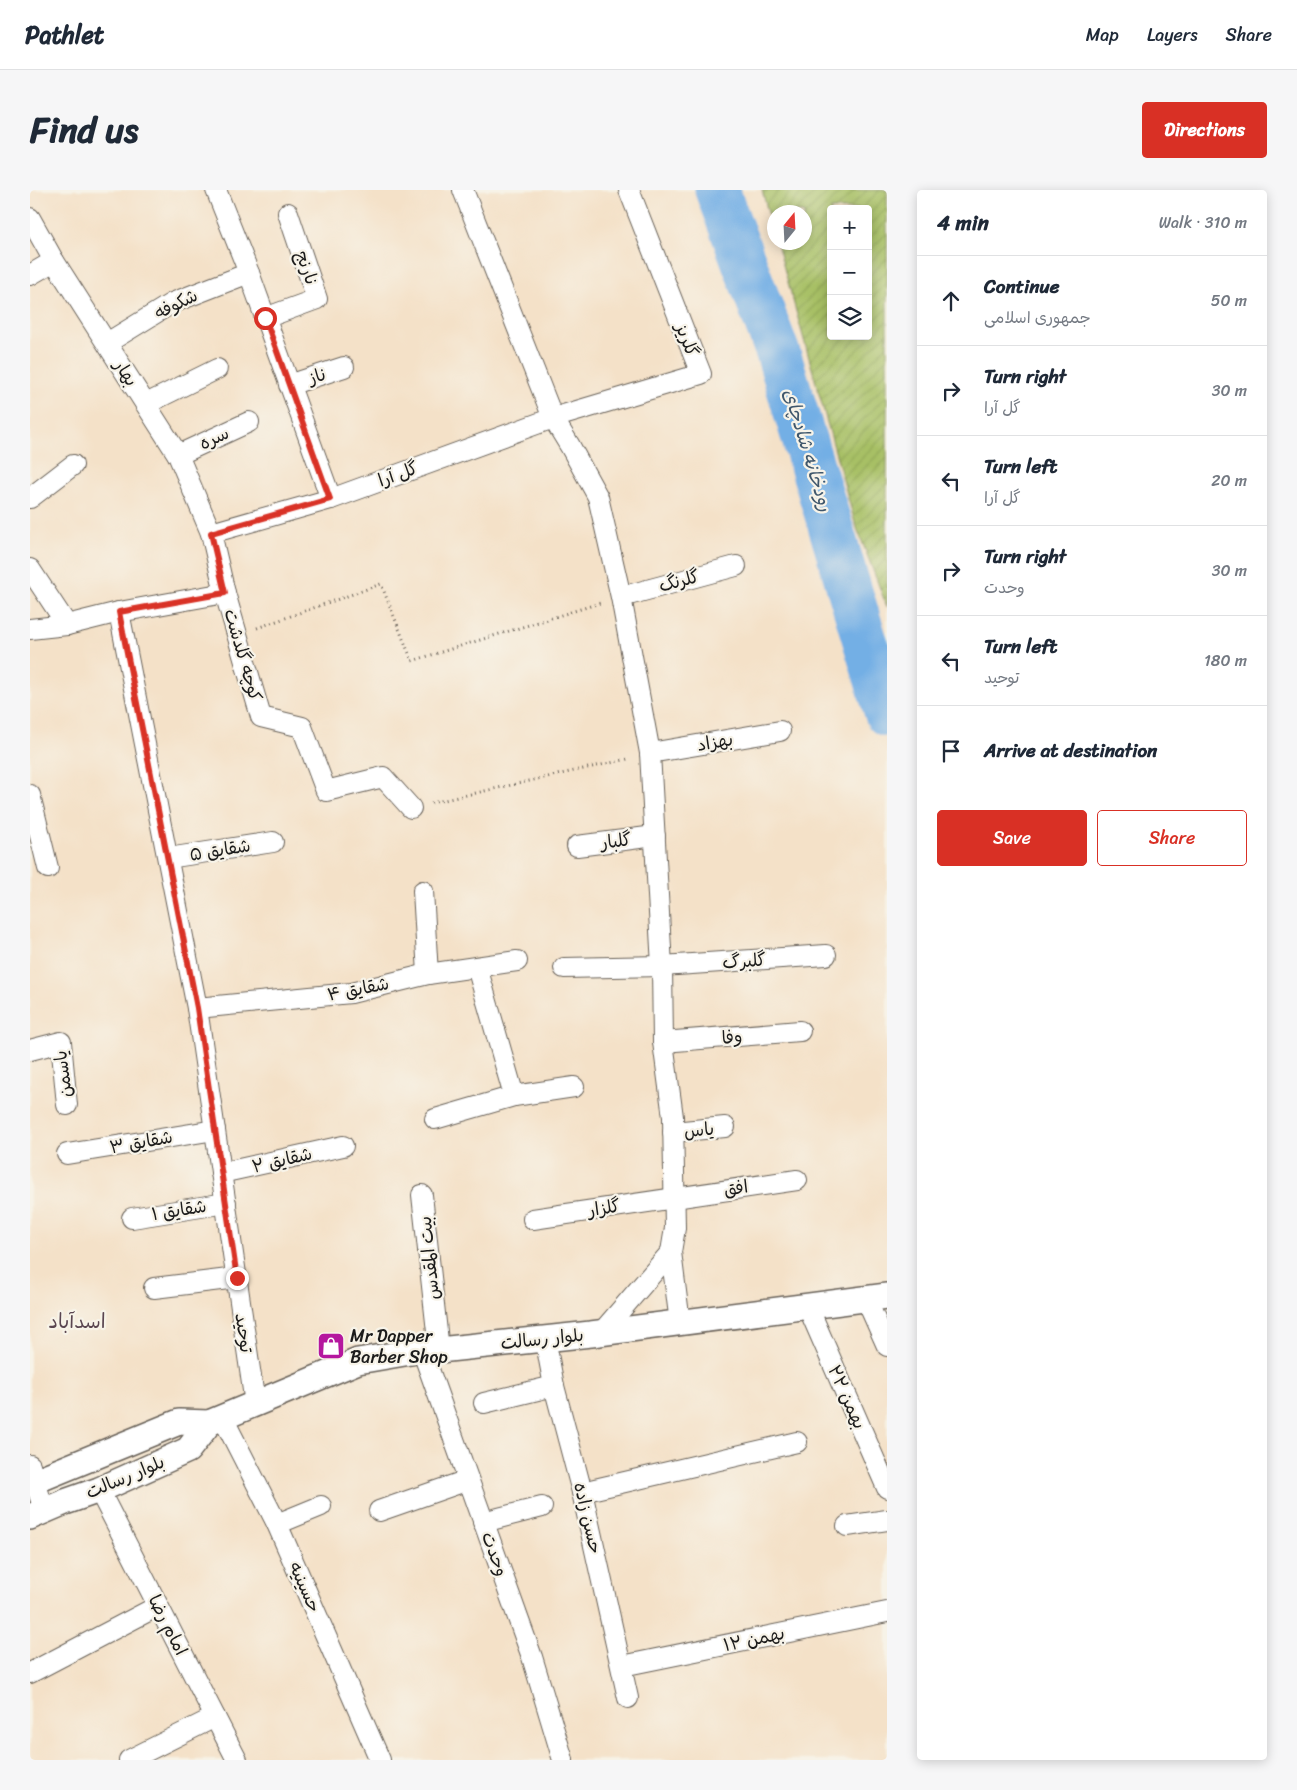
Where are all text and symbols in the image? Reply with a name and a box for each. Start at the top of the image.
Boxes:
text: Pathlet [25,14,104,56]
text: Map [1086,19,1119,51]
text: Layers [1147,19,1198,51]
text: Share [1226,19,1272,51]
text: Find us [30,99,138,161]
button: Directions [1142,102,1267,158]
text: 4 min [937,204,989,242]
north arrow [767,205,812,250]
map controls [827,205,872,340]
button: + [827,205,872,250]
text: Walk · 310 m [1159,208,1247,237]
street label: نارنج [286,246,328,290]
button: − [827,250,872,295]
text: Continue [984,270,1060,303]
street label: شکوفه [148,280,204,328]
text: 50 m [1211,286,1247,315]
icon: ahead [937,287,965,315]
button: layers [827,295,872,340]
text: جمهوری اسلامی [984,303,1091,332]
route start [254,307,277,330]
street label: گلریز [665,317,708,362]
street label: بهار [104,351,147,393]
street label: ناز [302,358,330,394]
text: Turn right [984,360,1066,393]
text: 30 m [1212,376,1247,405]
icon: right [937,377,965,405]
water label: رودخانه شادچای [774,384,842,516]
text: گل آرا [984,393,1021,422]
street label: سره [193,417,235,459]
text: Turn left [984,450,1057,483]
street label: گل آرا [373,452,423,496]
text: 20 m [1211,466,1247,495]
icon: left [937,467,965,495]
text: گل آرا [984,483,1021,512]
text: Turn right [984,540,1066,573]
text: 30 m [1212,556,1247,585]
icon: right [937,557,965,585]
street label: گلرنگ [655,560,703,602]
text: وحدت [984,573,1025,602]
street label: کوچه گلدشت [215,605,272,705]
text: Turn left [984,630,1057,663]
text: 180 m [1204,646,1247,675]
icon: left [937,647,965,675]
text: توحید [984,663,1019,692]
street label: بهزاد [694,723,736,761]
text: Arrive at destination [984,734,1157,767]
icon: arrive [937,737,965,765]
button: Save [937,810,1087,866]
button: Share [1097,810,1247,866]
street label: گلبار [597,823,633,859]
street label: شقایق ۵ [187,829,253,871]
street label: گلبرگ [721,944,767,978]
street label: شقایق ۴ [324,967,392,1011]
street label: وفا [720,1020,744,1054]
street label: یاسمن [44,1049,82,1099]
street label: یاس [682,1112,716,1148]
street label: شقایق ۳ [107,1121,175,1163]
street label: شقایق ۲ [249,1138,315,1182]
street label: افق [722,1170,750,1206]
street label: شقایق ۱ [149,1190,209,1230]
street label: گلزار [584,1190,623,1227]
street label: بیت المقدس [409,1215,449,1301]
route end [226,1267,249,1290]
district label: اسدآباد [48,1304,106,1339]
street label: توحید [225,1311,263,1356]
street label: بلوار رسالت [499,1319,585,1359]
place label: Mr Dapper Barber Shop [350,1320,448,1373]
shop icon: Mr Dapper Barber Shop [316,1331,346,1361]
street label: ۲۲ بهمن [819,1360,875,1434]
street label: بلوار رسالت [80,1446,170,1508]
street label: حسن زاده [564,1479,612,1557]
street label: وحدت [472,1527,518,1581]
street label: حسینیه [280,1556,330,1618]
street label: امام رضا [139,1589,197,1661]
street label: ۱۲ بهمن [720,1617,788,1661]

